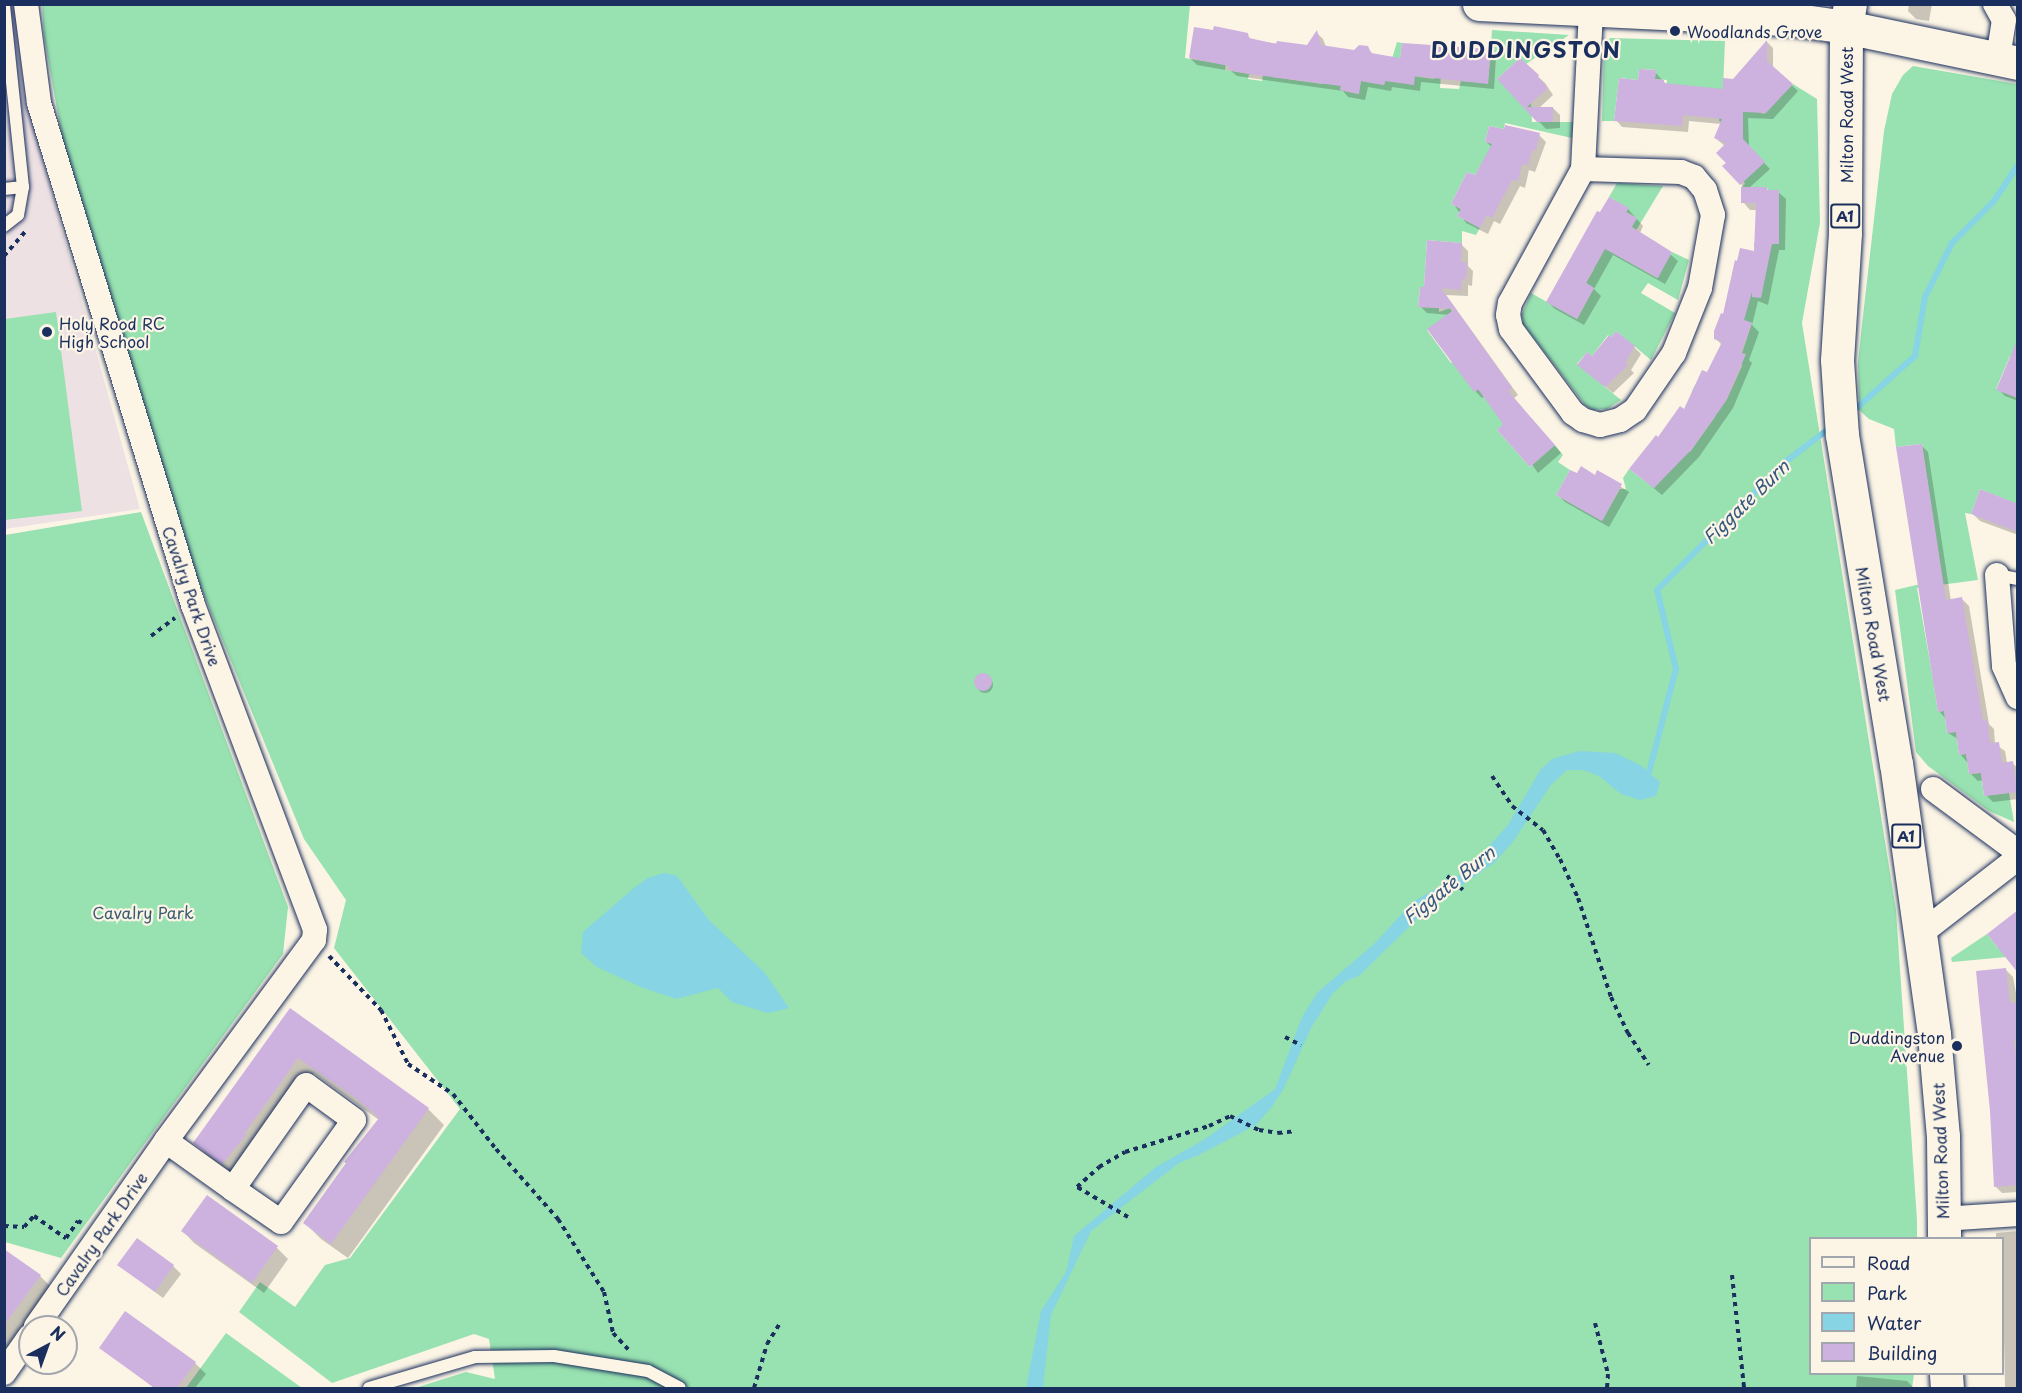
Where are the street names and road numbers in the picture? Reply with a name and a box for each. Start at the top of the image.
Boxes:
street label: Milton Road West [1836,47,1856,183]
road number: A1 [1830,204,1860,228]
street label: Cavalry Park Drive [159,523,225,669]
street label: Milton Road West [1853,566,1895,702]
road number: A1 [1891,824,1921,848]
street label: Milton Road West [1928,1083,1952,1219]
street label: Cavalry Park Drive [51,1168,151,1300]

